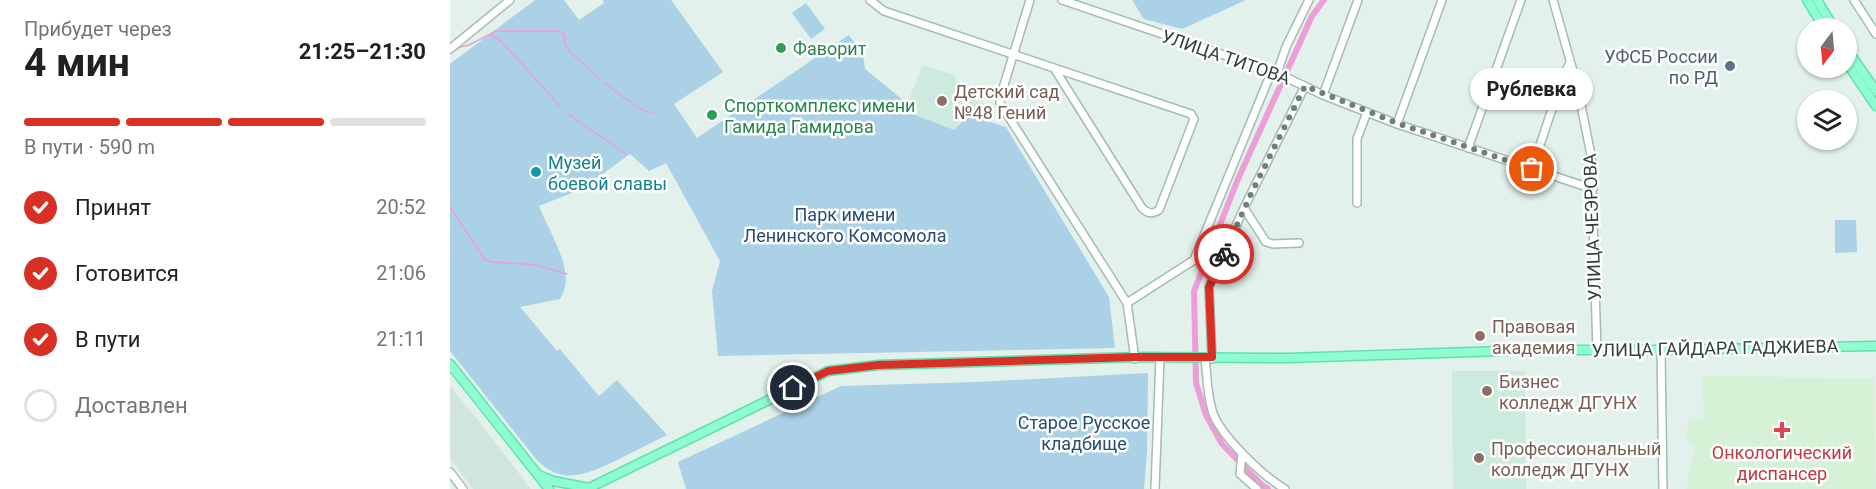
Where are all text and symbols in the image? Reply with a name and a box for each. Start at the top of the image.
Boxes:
text: Прибудет через [24,17,172,41]
north arrow [1797,18,1857,78]
map controls [1797,18,1857,150]
street label: УЛИЦА ТИТОВА [1159,25,1293,89]
place label: Фаворит [793,38,867,59]
text: 21:25–21:30 [299,39,426,64]
text: 4 мин [24,40,130,86]
marker: Фаворит [774,41,788,55]
place label: УФСБ России по РД [1604,46,1718,88]
marker: УФСБ России по РД [1723,59,1737,73]
callout: Рублевка [1470,67,1594,109]
text: Рублевка [1487,77,1576,101]
place label: Детский сад №48 Гений [954,81,1060,123]
button: layers [1797,90,1857,150]
marker: Детский сад №48 Гений [935,94,949,108]
place label: Спорткомплекс имени Гамида Гамидова [724,95,915,137]
marker: Спорткомплекс имени Гамида Гамидова [705,108,719,122]
text: В пути · 590 m [24,135,155,159]
pin [1506,143,1557,194]
place label: Музей боевой славы [548,152,667,194]
icon: bag [1515,152,1548,185]
street label: УЛИЦА ЧЕЭРОВА [1579,153,1605,301]
marker: Музей боевой славы [529,165,543,179]
icon: check [24,191,57,224]
text: Принят [75,195,151,220]
text: 20:52 [376,195,426,219]
park label: Парк имени Ленинского Комсомола [743,204,947,246]
courier [1194,224,1254,284]
icon: bike [1208,238,1241,271]
icon: check [24,257,57,290]
text: Готовится [75,261,179,286]
text: 21:06 [376,261,426,285]
place label: Правовая академия [1492,316,1575,358]
icon: check [24,323,57,356]
text: В пути [75,327,141,352]
text: 21:11 [376,327,426,351]
marker: Правовая академия [1473,329,1487,343]
street label: УЛИЦА ГАЙДАРА ГАДЖИЕВА [1591,335,1839,361]
pin [767,362,818,413]
icon: home [776,371,809,404]
place label: Бизнес колледж ДГУНХ [1499,371,1637,413]
marker: Бизнес колледж ДГУНХ [1480,384,1494,398]
text: Доставлен [75,393,188,418]
park label: Старое Русское кладбище [1018,412,1150,454]
marker: Онкологический диспансер [1773,421,1791,439]
place label: Профессиональный колледж ДГУНХ [1491,438,1661,480]
place label: Онкологический диспансер [1712,442,1852,484]
marker: Профессиональный колледж ДГУНХ [1472,451,1486,465]

